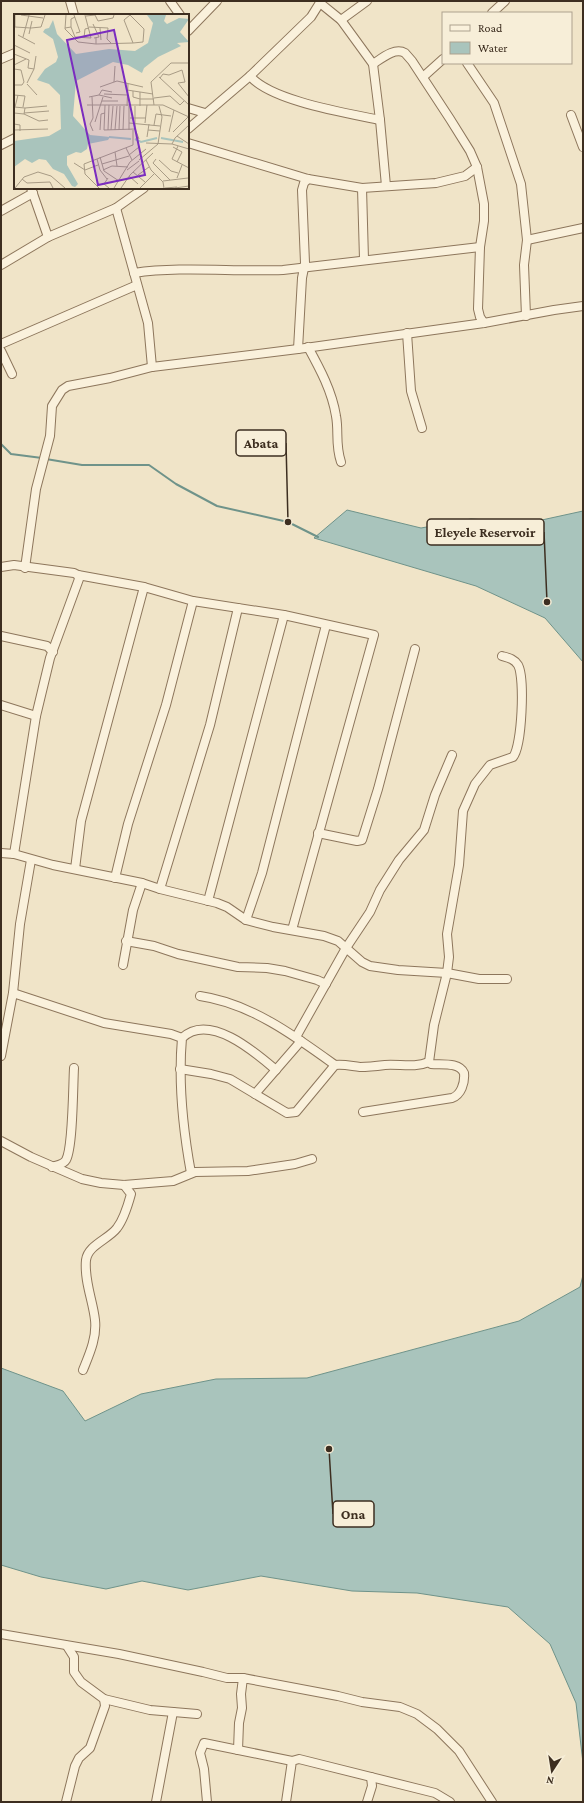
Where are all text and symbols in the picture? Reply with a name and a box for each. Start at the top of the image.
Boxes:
legend [442,12,572,64]
inset map [14,14,189,189]
text: Road [478,21,503,35]
text: Water [478,41,508,55]
callout: Abata [236,430,286,456]
text: Abata [243,435,278,451]
callout: Eleyele Reservoir [427,519,544,545]
text: Eleyele Reservoir [434,524,536,540]
callout: Ona [333,1501,374,1527]
text: Ona [341,1506,365,1522]
north arrow [532,1751,572,1791]
text: N [545,1774,555,1787]

